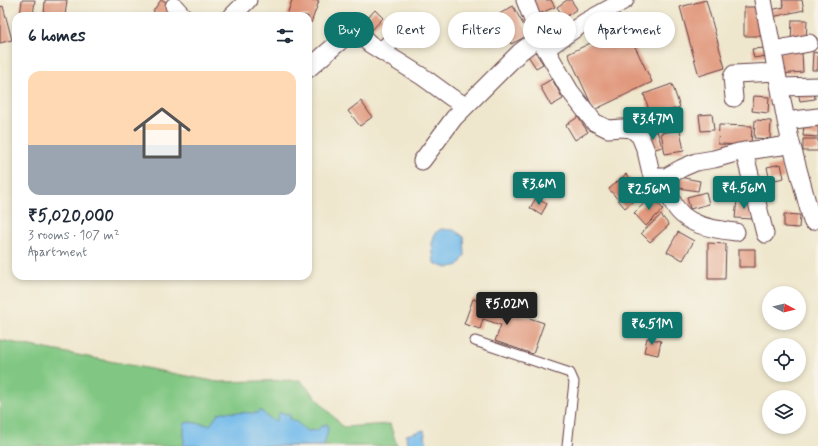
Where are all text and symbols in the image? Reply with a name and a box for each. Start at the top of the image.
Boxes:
chip: Buy [324,12,374,48]
chip: Rent [382,12,440,48]
chip: Filters [448,12,515,48]
chip: New [523,12,576,48]
chip: Apartment [584,12,675,48]
text: 6 homes [28,25,86,47]
icon: filters [274,25,296,47]
icon: home [126,97,198,169]
pin: ₹3.47M [620,107,686,141]
text: ₹3.47M [632,111,674,128]
pin: ₹3.6M [511,172,567,206]
text: ₹3.6M [522,176,556,193]
pin: ₹4.56M [711,176,777,210]
pin: ₹2.56M [616,177,682,211]
text: ₹4.56M [722,180,766,197]
text: ₹2.56M [628,181,670,198]
text: ₹5,020,000 [28,205,114,227]
text: 3 rooms · 107 m² [28,227,120,244]
text: Apartment [28,244,87,261]
north arrow [762,286,806,330]
map controls [762,286,806,434]
pin: ₹5.02M [474,292,540,326]
text: ₹5.02M [485,296,529,313]
pin: ₹6.51M [619,312,685,346]
text: ₹6.51M [631,316,673,333]
button: locate [762,338,806,382]
button: layers [762,390,806,434]

